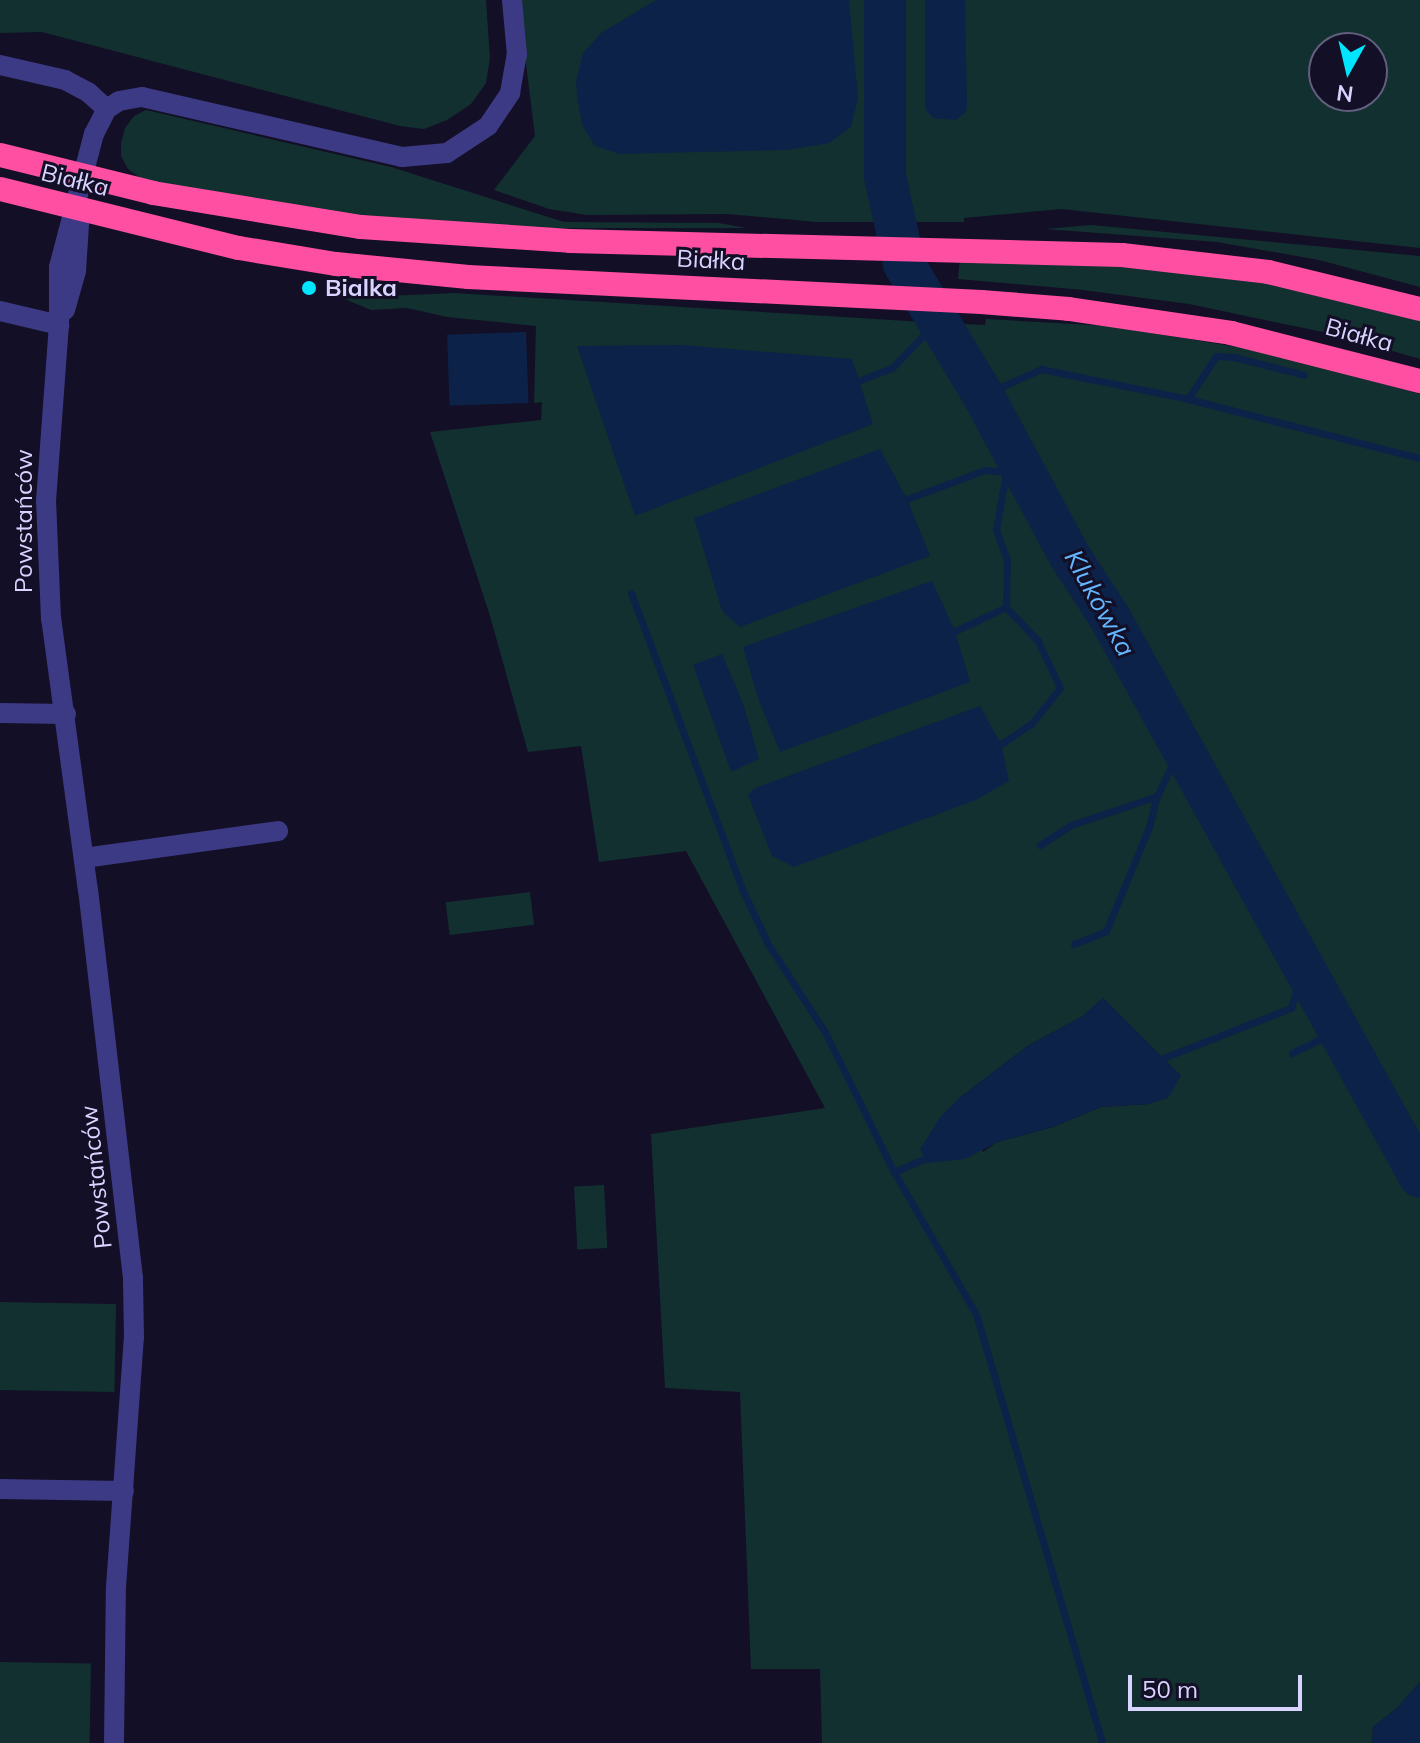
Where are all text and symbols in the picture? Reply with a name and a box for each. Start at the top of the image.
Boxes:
north arrow [1308,32,1388,112]
text: N [1335,79,1355,109]
street label: Białka [38,158,112,202]
street label: Białka [676,244,746,276]
place label: Bialka [325,274,397,302]
marker: Bialka [300,279,318,297]
street label: Białka [1322,312,1396,358]
street label: Powstańców [10,449,38,593]
water label: Klukówka [1058,544,1142,662]
street label: Powstańców [74,1104,118,1250]
scale bar [1132,1659,1306,1709]
text: 50 m [1142,1674,1198,1704]

